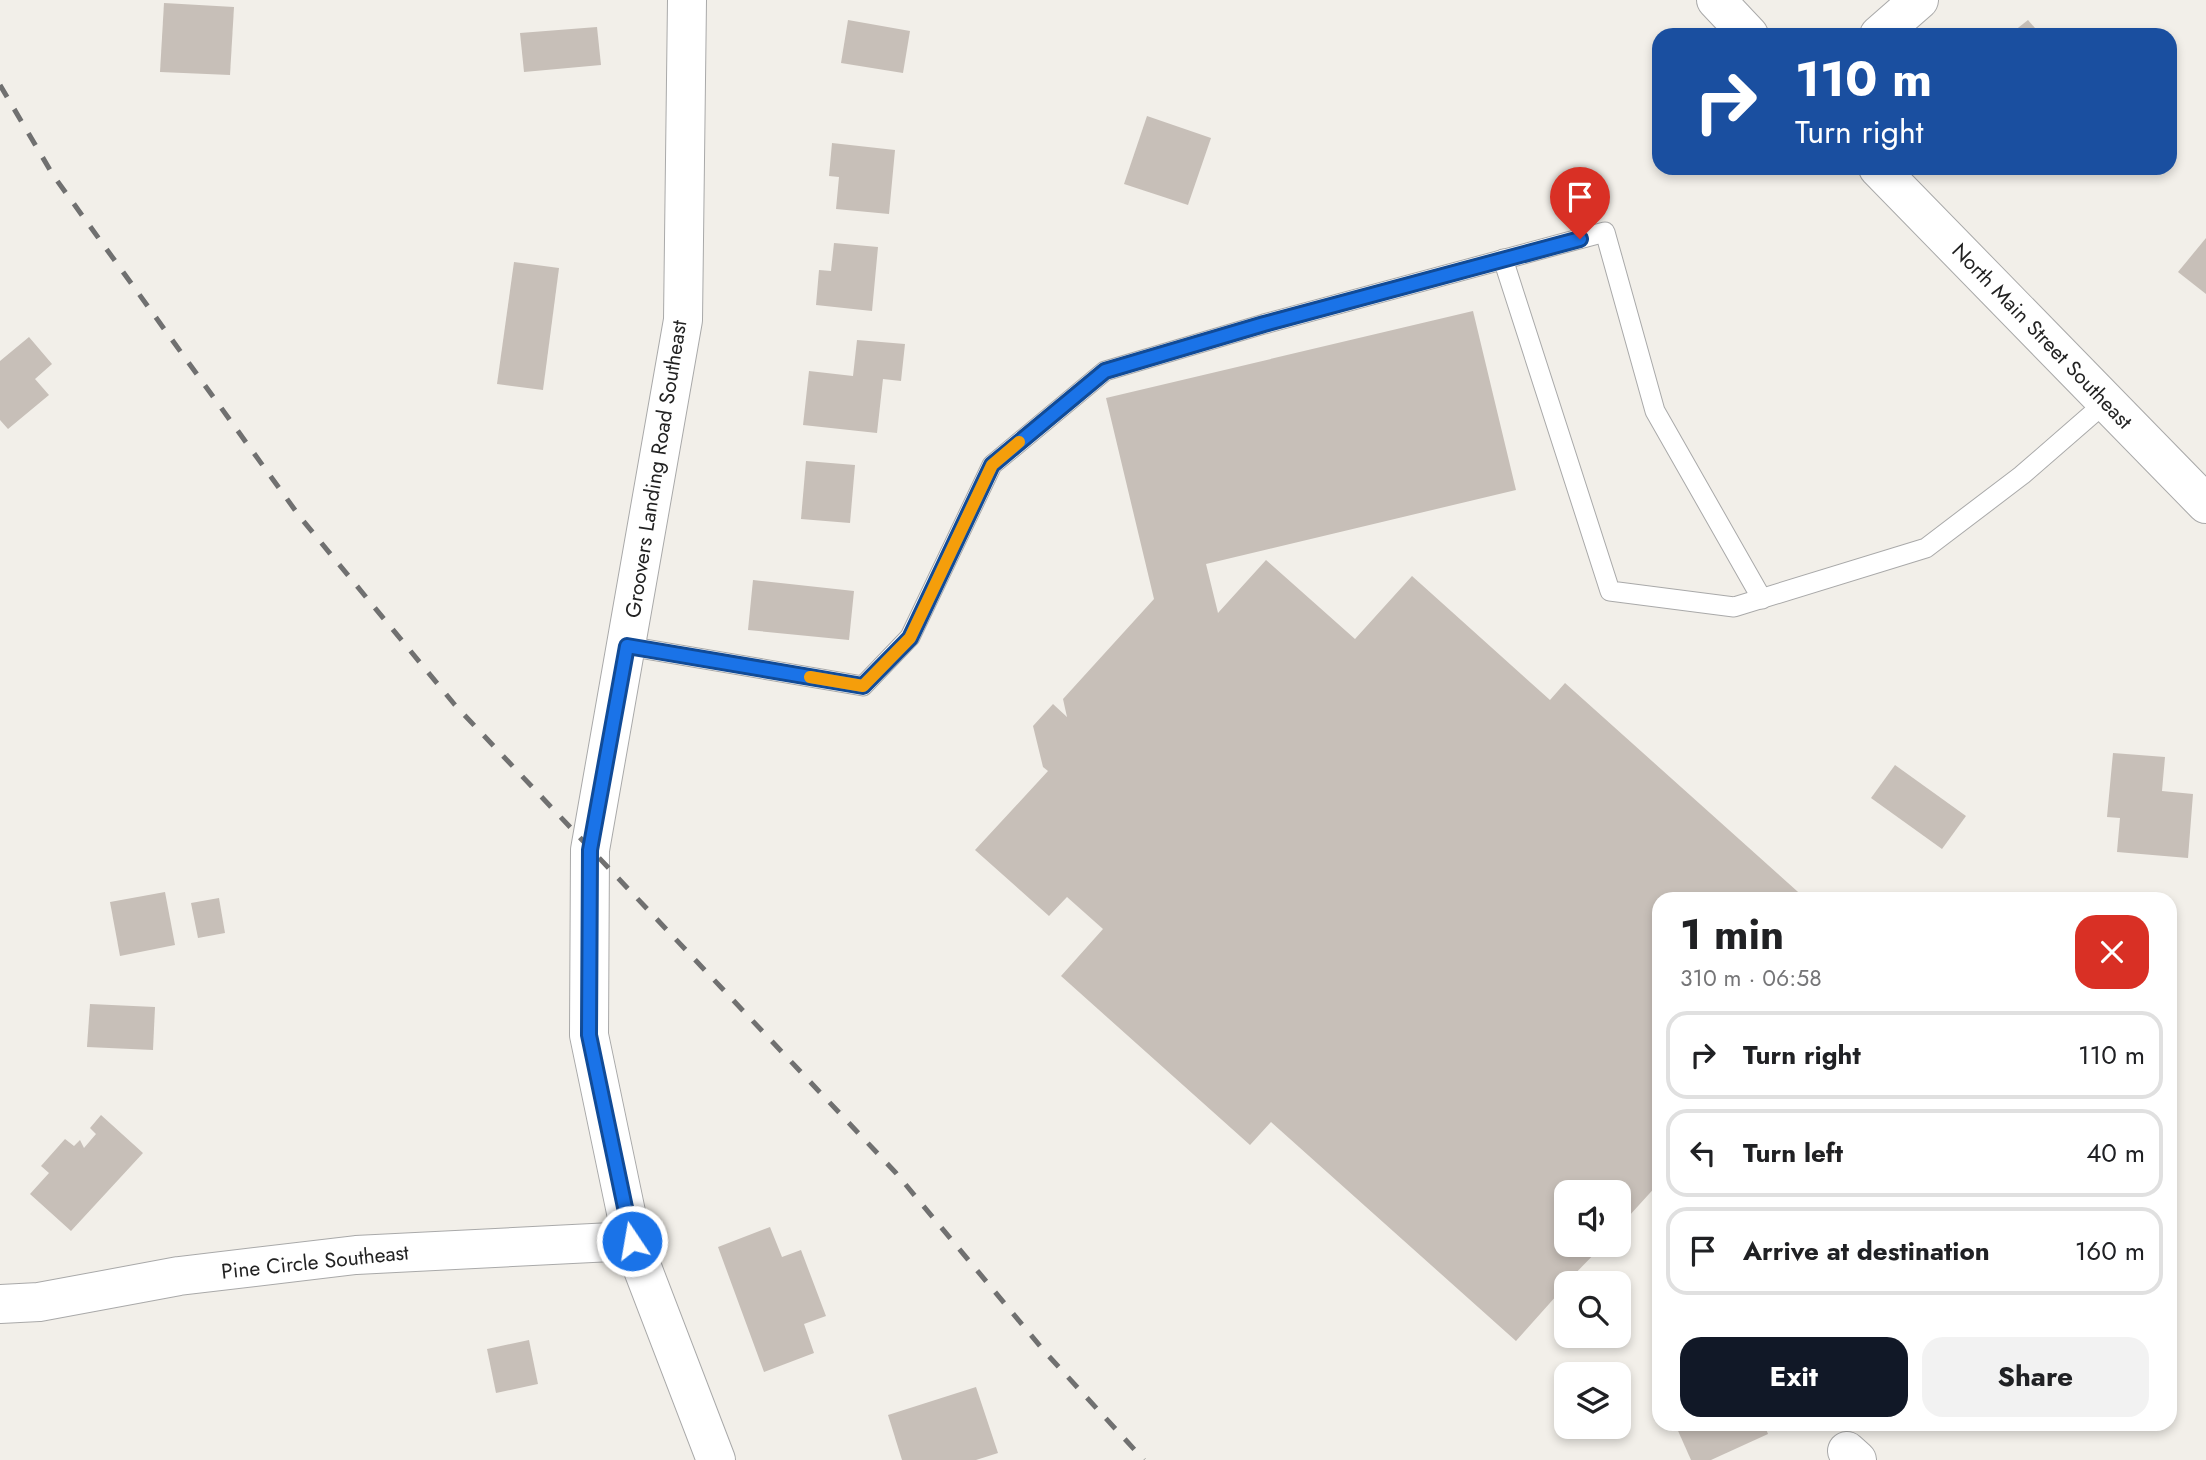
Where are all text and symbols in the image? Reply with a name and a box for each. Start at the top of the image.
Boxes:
text: 110 m [1795,44,1932,114]
icon: right [1680,56,1771,147]
text: Turn right [1795,109,1924,155]
pin [1550,167,1610,239]
icon: arrive [1561,178,1599,216]
street label: North Main Street Southeast [1945,236,2139,436]
street label: Groovers Landing Road Southeast [618,318,694,620]
text: 1 min [1680,904,1784,965]
button: close [2075,915,2149,989]
text: 310 m · 06:58 [1680,961,1822,995]
icon: right [1684,1036,1722,1074]
text: Turn right [1743,1036,1861,1074]
text: 110 m [2078,1036,2145,1074]
icon: left [1684,1134,1722,1172]
text: Turn left [1743,1134,1843,1172]
text: 40 m [2086,1134,2145,1172]
map controls [1554,1180,1631,1439]
button: sound [1554,1180,1631,1257]
position arrow [595,1204,669,1278]
icon: arrive [1684,1232,1722,1270]
text: Arrive at destination [1743,1232,1990,1270]
text: 160 m [2075,1232,2145,1270]
street label: Pine Circle Southeast [220,1237,410,1287]
button: search [1554,1271,1631,1348]
button: Exit [1680,1337,1908,1417]
button: Share [1922,1337,2149,1417]
button: layers [1554,1362,1631,1439]

